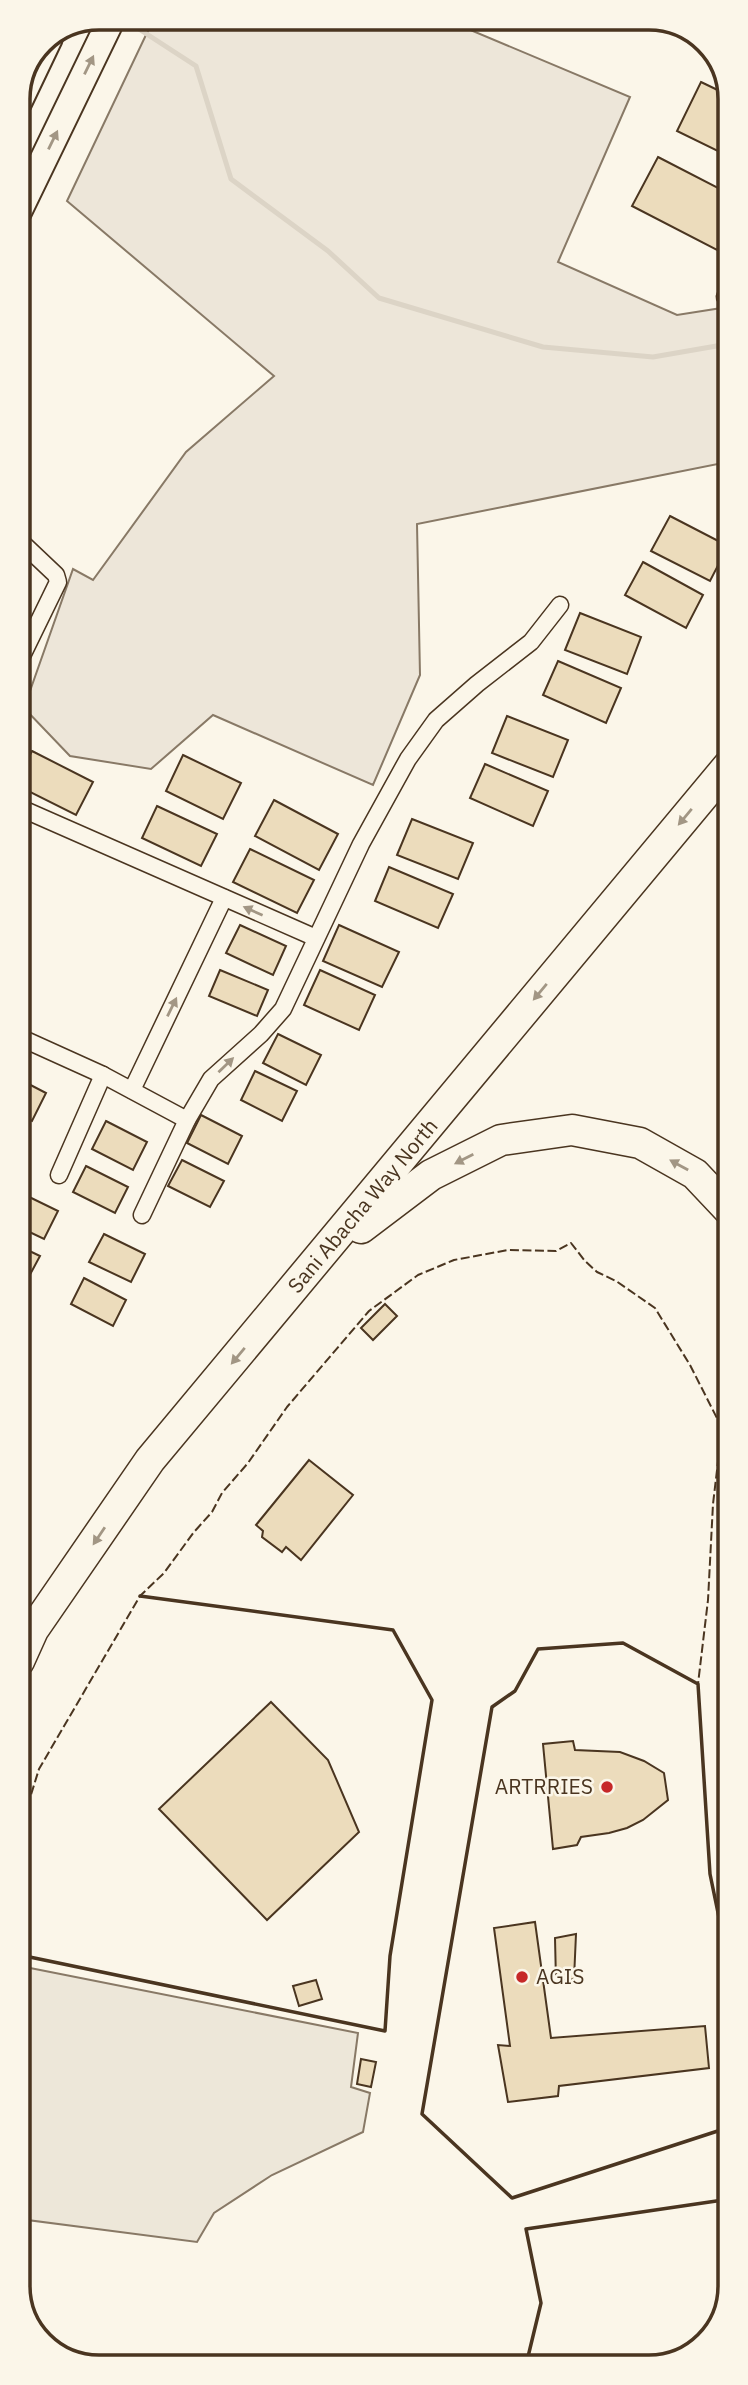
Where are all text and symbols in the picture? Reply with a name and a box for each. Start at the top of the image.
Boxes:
one-way arrow [83,55,95,75]
one-way arrow [47,130,58,150]
one-way arrow [678,809,693,826]
one-way arrow [243,905,263,917]
one-way arrow [533,984,548,1001]
one-way arrow [166,997,178,1017]
one-way arrow [217,1057,235,1073]
street label: Sani Abacha Way North [281,1112,444,1299]
one-way arrow [454,1153,474,1164]
one-way arrow [669,1159,689,1171]
one-way arrow [231,1348,246,1365]
one-way arrow [92,1526,105,1545]
place label: ARTRRIES [495,1772,593,1800]
marker: ARTRRIES [599,1779,615,1795]
place label: AGIS [536,1962,584,1990]
marker: AGIS [514,1969,530,1985]

